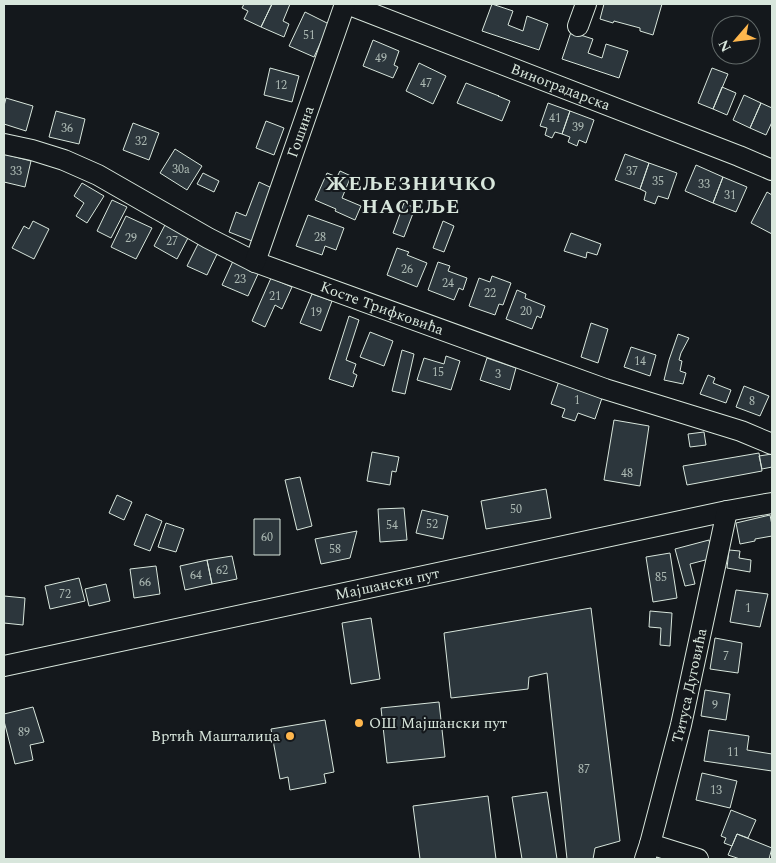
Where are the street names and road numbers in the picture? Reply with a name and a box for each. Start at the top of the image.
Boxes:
street label: Виноградарска [507,57,614,117]
street label: Гошина [281,102,320,161]
street label: Косте Трифковића [317,275,448,341]
street label: Мајшански пут [333,561,442,606]
street label: Титуса Дуговића [665,625,713,746]

